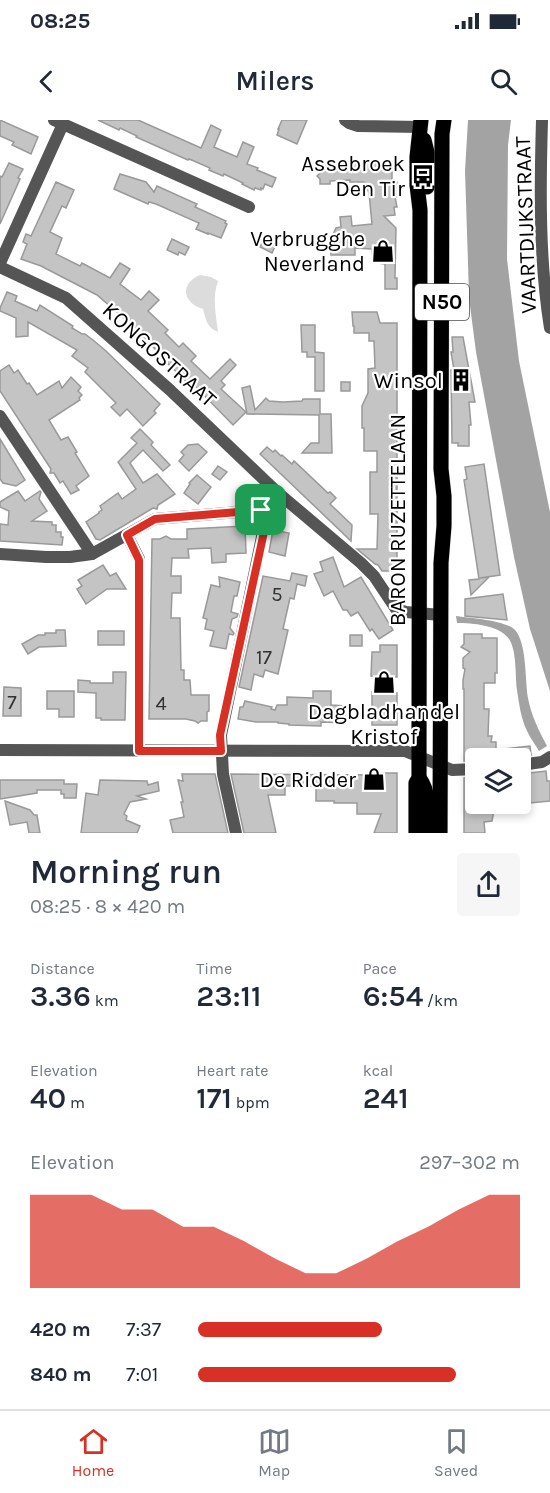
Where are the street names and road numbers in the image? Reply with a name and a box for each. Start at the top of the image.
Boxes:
street label: VAARTDIJKSTRAAT [510,136,542,314]
road number: N50 [415,284,469,320]
street label: KONGOSTRAAT [97,297,222,413]
street label: BARON RUZETTELAAN [385,414,411,626]

